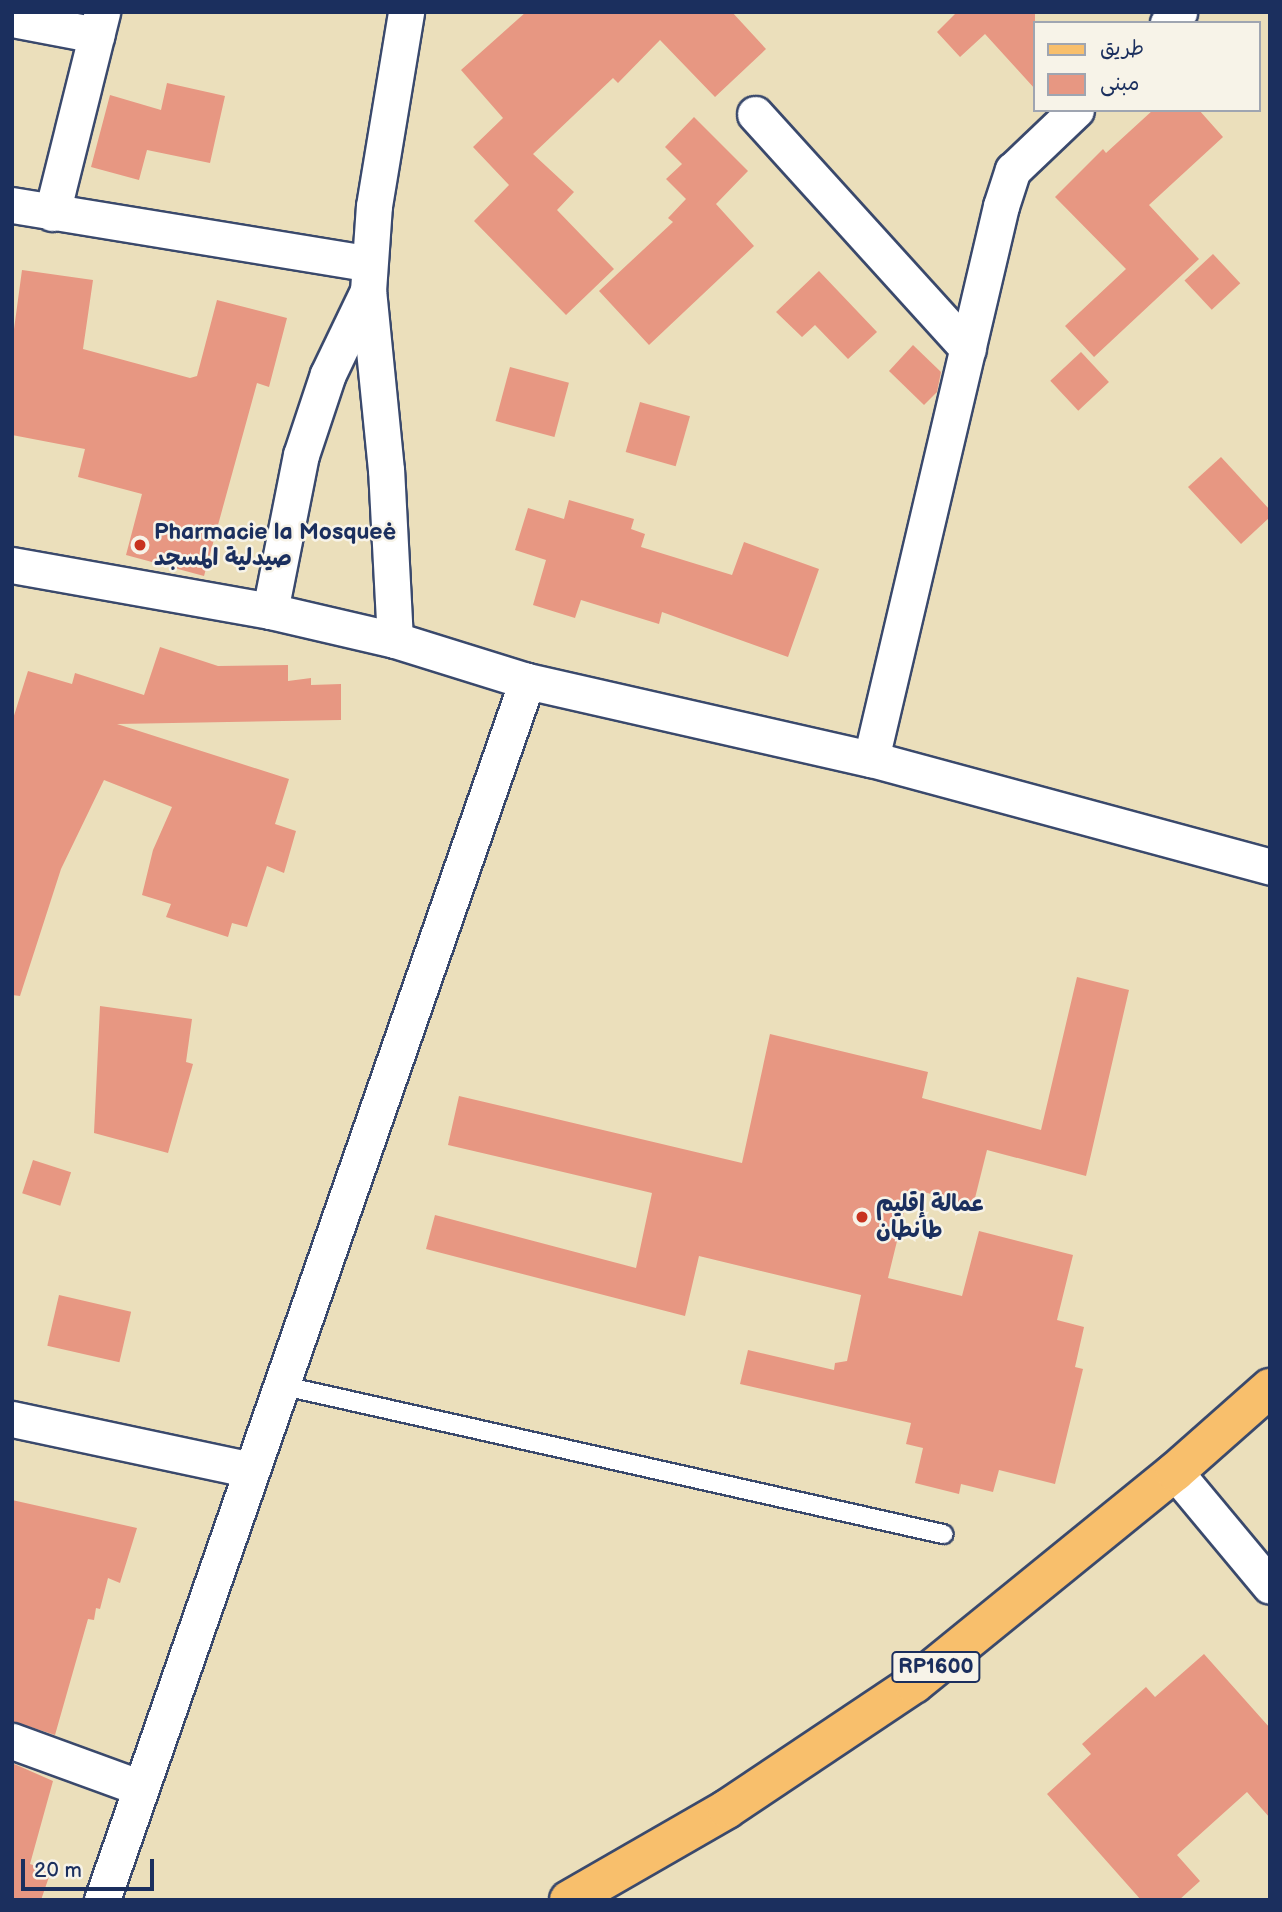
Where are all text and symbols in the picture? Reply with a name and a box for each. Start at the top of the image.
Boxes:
legend [1034,21,1261,112]
text: طريق [1100,36,1144,61]
text: مبنى [1100,71,1139,96]
place label: Pharmacie la Mosqueė صيدلية المسجد [154,518,396,572]
marker: Pharmacie la Mosqueė صيدلية المسجد [132,537,148,553]
place label: عمالة إقليم طانطان [876,1190,985,1244]
marker: عمالة إقليم طانطان [854,1209,870,1225]
road number: RP1600 [890,1650,982,1684]
scale bar [24,1846,158,1890]
text: 20 m [34,1858,82,1883]

